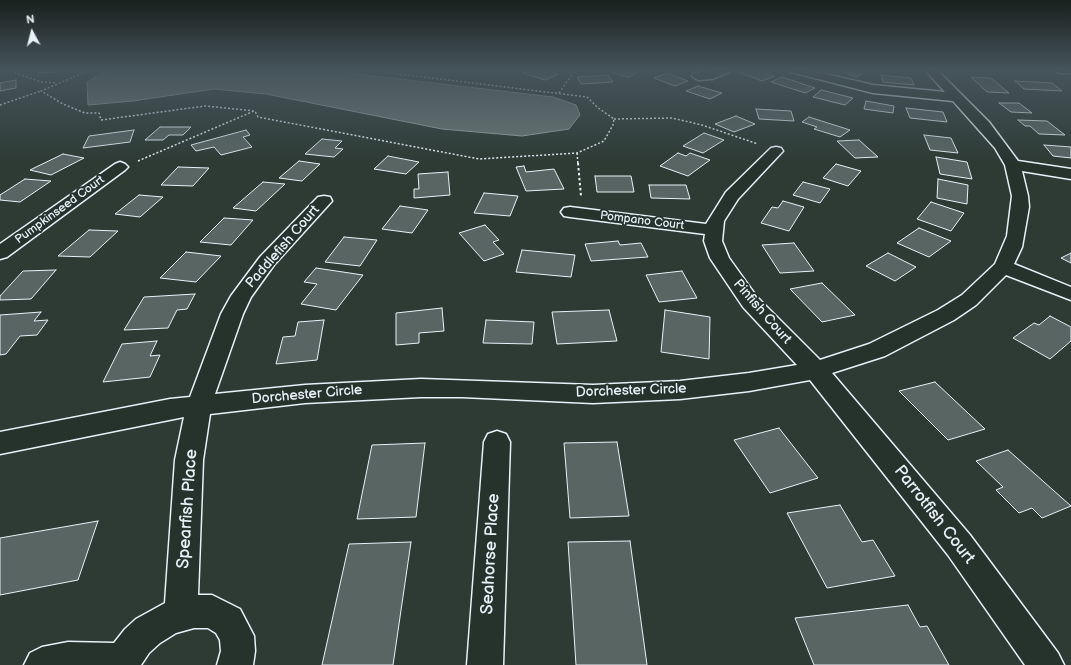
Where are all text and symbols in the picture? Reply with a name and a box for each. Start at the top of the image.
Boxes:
north arrow [12,12,52,52]
text: N [26,13,35,27]
street label: Pumpkinseed Court [13,173,107,247]
street label: Paddlefish Court [243,202,323,292]
street label: Pompano Court [599,209,685,233]
street label: Pinfish Court [729,276,795,348]
street label: Dorchester Circle [575,381,687,401]
street label: Dorchester Circle [251,382,363,408]
street label: Spearfish Place [174,449,202,569]
street label: Parrotfish Court [889,462,979,568]
street label: Seahorse Place [478,493,504,615]

